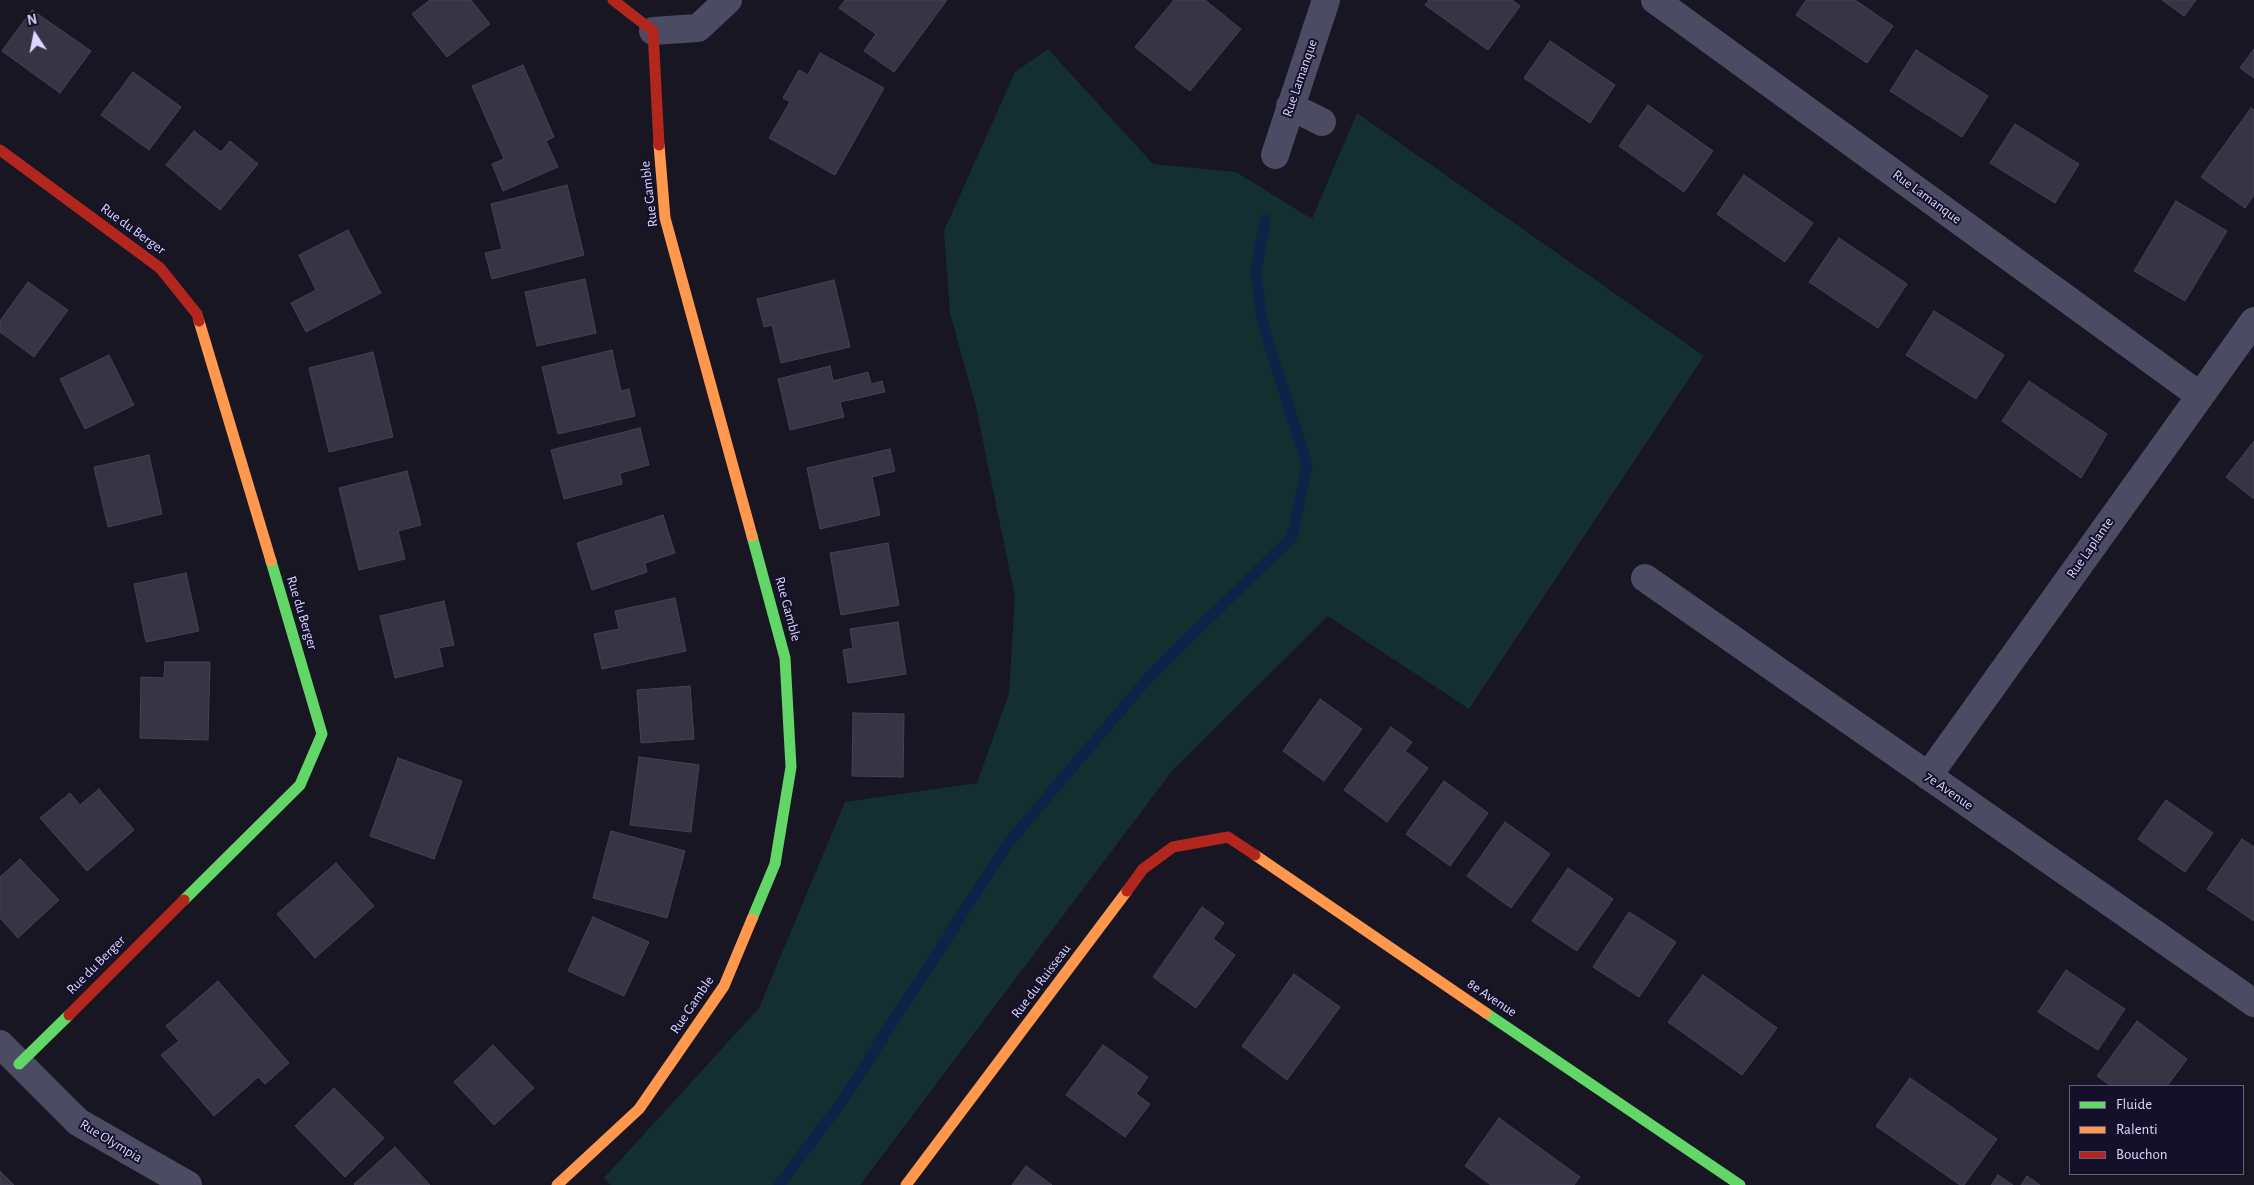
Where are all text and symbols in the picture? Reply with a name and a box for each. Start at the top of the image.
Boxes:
north arrow [10,10,60,60]
text: N [26,12,38,28]
street label: Rue Lamanque [1279,37,1321,119]
street label: Rue Gamble [637,160,661,228]
street label: Rue Lamanque [1889,166,1965,228]
street label: Rue du Berger [97,200,169,258]
street label: Rue Laplante [2063,514,2117,582]
street label: Rue du Berger [283,574,321,652]
street label: Rue Gamble [771,575,805,643]
street label: 7e Avenue [1921,768,1977,814]
street label: Rue du Berger [63,932,129,998]
street label: Rue du Ruisseau [1008,941,1074,1021]
street label: Rue Gamble [667,973,717,1037]
street label: 8e Avenue [1464,975,1520,1021]
legend [2069,1085,2244,1175]
text: Fluide [2116,1097,2152,1112]
street label: Rue Olympia [77,1116,145,1166]
text: Ralenti [2116,1122,2158,1137]
text: Bouchon [2116,1147,2167,1162]

